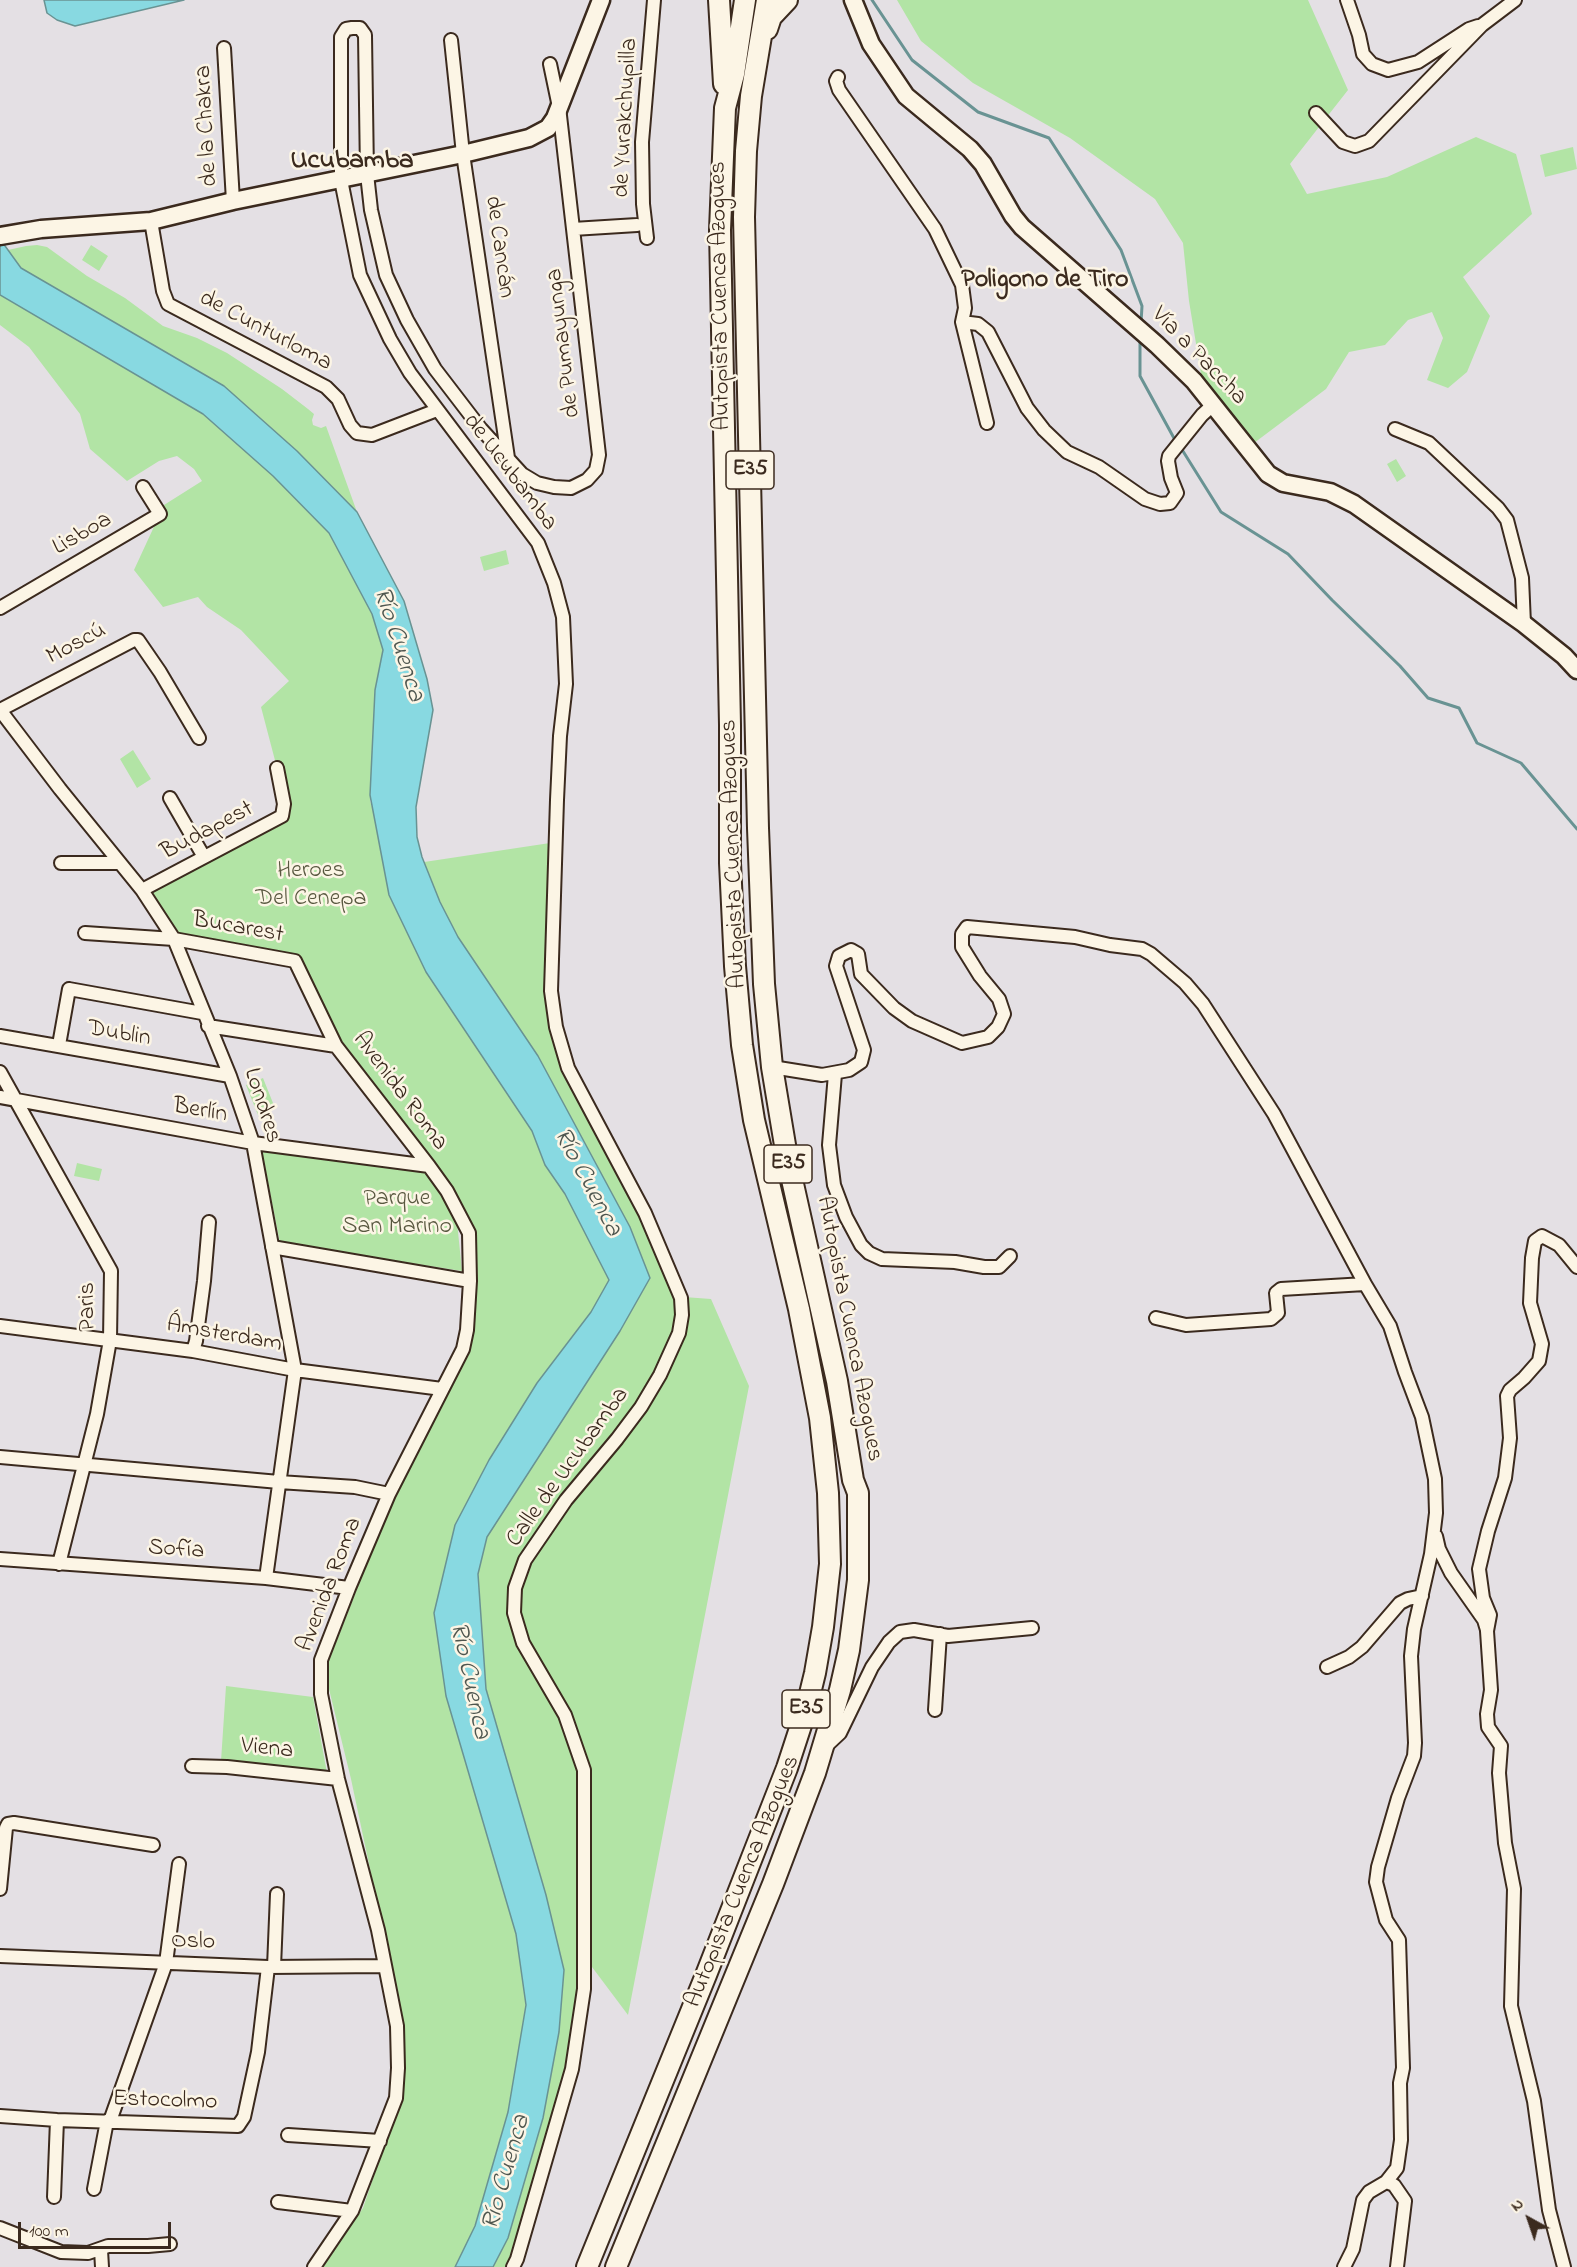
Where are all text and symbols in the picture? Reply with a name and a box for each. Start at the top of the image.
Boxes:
street label: de Yurakchupilla [608,37,646,199]
street label: de la Chakra [190,64,226,188]
district label: Ucubamba [290,147,414,179]
street label: Autopista Cuenca Azogues [705,161,739,431]
street label: de Cancán [477,194,519,300]
district label: Poligono de Tiro [961,266,1129,298]
street label: de Pumayunga [542,267,588,419]
street label: de Cunturloma [194,285,336,379]
street label: Vía a Paccha [1144,302,1252,412]
street label: de Ucubamba [455,409,563,537]
road number: E35 [726,451,774,489]
street label: Lisboa [48,507,118,563]
water label: Río Cuenca [364,584,430,706]
street label: Moscú [42,617,112,673]
street label: Autopista Cuenca Azogues [716,719,754,989]
street label: Budapest [157,796,259,868]
park label: Heroes Del Cenepa [256,858,366,914]
street label: Bucarest [190,907,286,951]
street label: Dublin [85,1015,153,1055]
street label: Avenida Roma [345,1027,453,1157]
street label: Londres [235,1065,287,1147]
street label: Berlín [171,1093,229,1131]
water label: Río Cuenca [544,1123,628,1243]
road number: E35 [764,1145,812,1183]
park label: Parque San Marino [342,1186,452,1242]
street label: Autopista Cuenca Azogues [808,1194,888,1464]
street label: Paris [75,1282,103,1332]
street label: Ámsterdam [164,1312,284,1360]
street label: Calle de Ucubamba [501,1382,637,1554]
street label: Avenida Roma [292,1514,370,1656]
street label: Sofía [147,1535,205,1567]
water label: Río Cuenca [440,1620,496,1742]
road number: E35 [782,1690,830,1728]
street label: Viena [239,1733,295,1767]
street label: Autopista Cuenca Azogues [680,1752,808,2012]
street label: Oslo [170,1928,216,1958]
street label: Estocolmo [112,2086,218,2118]
water label: Río Cuenca [477,2112,539,2234]
north arrow [1499,2189,1559,2249]
text: N [1506,2193,1529,2218]
scale bar [21,2210,174,2248]
text: 100 m [29,2219,69,2245]

